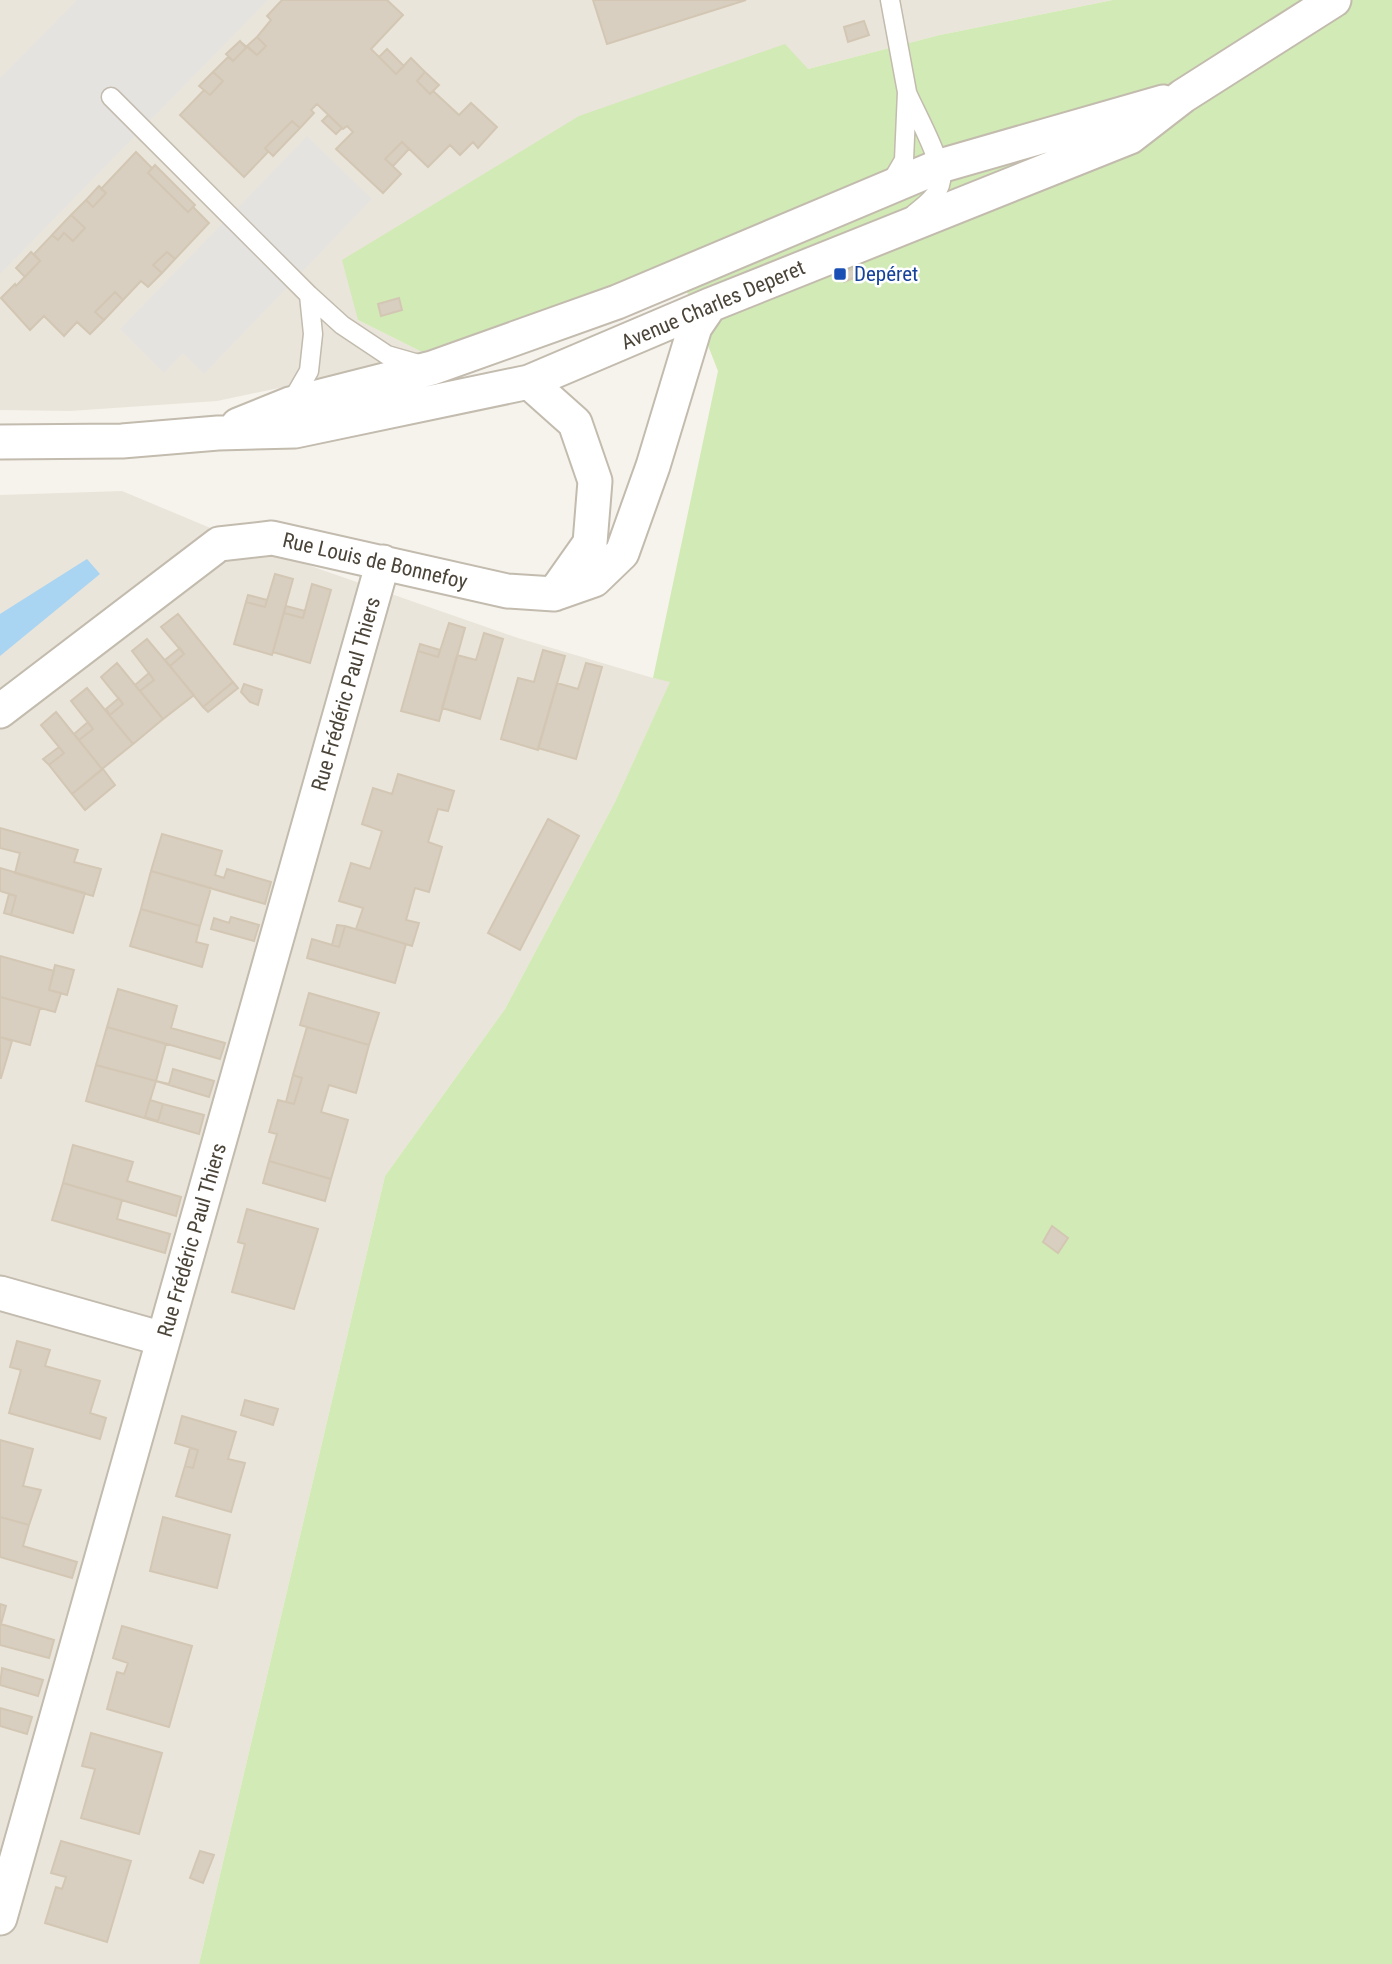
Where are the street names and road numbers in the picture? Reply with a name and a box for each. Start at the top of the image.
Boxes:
street label: Avenue Charles Deperet [618,255,808,355]
street label: Rue Louis de Bonnefoy [280,528,470,594]
street label: Rue Frédéric Paul Thiers [307,594,385,794]
street label: Rue Frédéric Paul Thiers [153,1140,231,1340]

